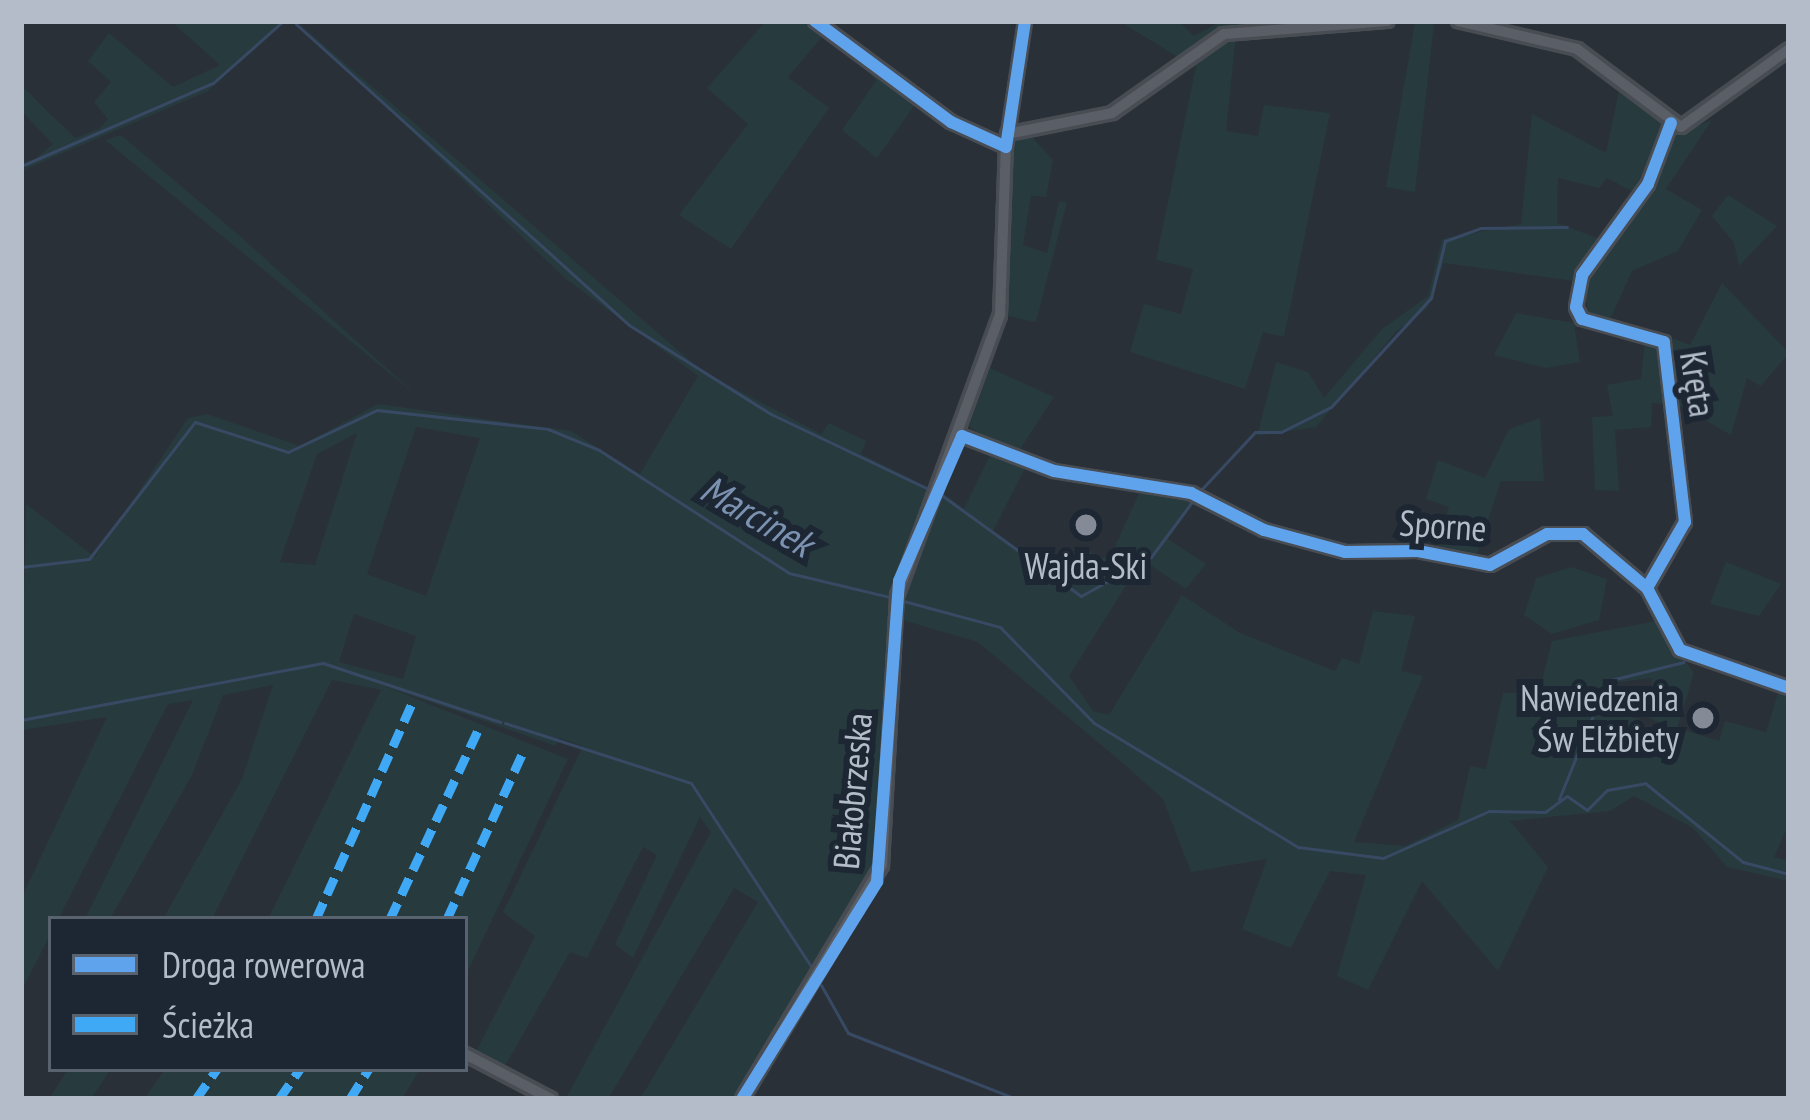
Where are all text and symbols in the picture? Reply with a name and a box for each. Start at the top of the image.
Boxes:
street label: Kręta [1672,348,1724,420]
water label: Marcinek [693,465,821,567]
street label: Sporne [1398,500,1488,550]
marker: Wajda-Ski [1073,512,1099,538]
place label: Wajda-Ski [1025,544,1147,588]
place label: Nawiedzenia Św Elżbiety [1520,675,1679,760]
marker: Nawiedzenia Św Elżbiety [1690,705,1716,731]
street label: Białobrzeska [824,711,880,871]
legend [48,916,468,1072]
text: Droga rowerowa [162,941,366,988]
text: Ścieżka [162,1001,254,1048]

